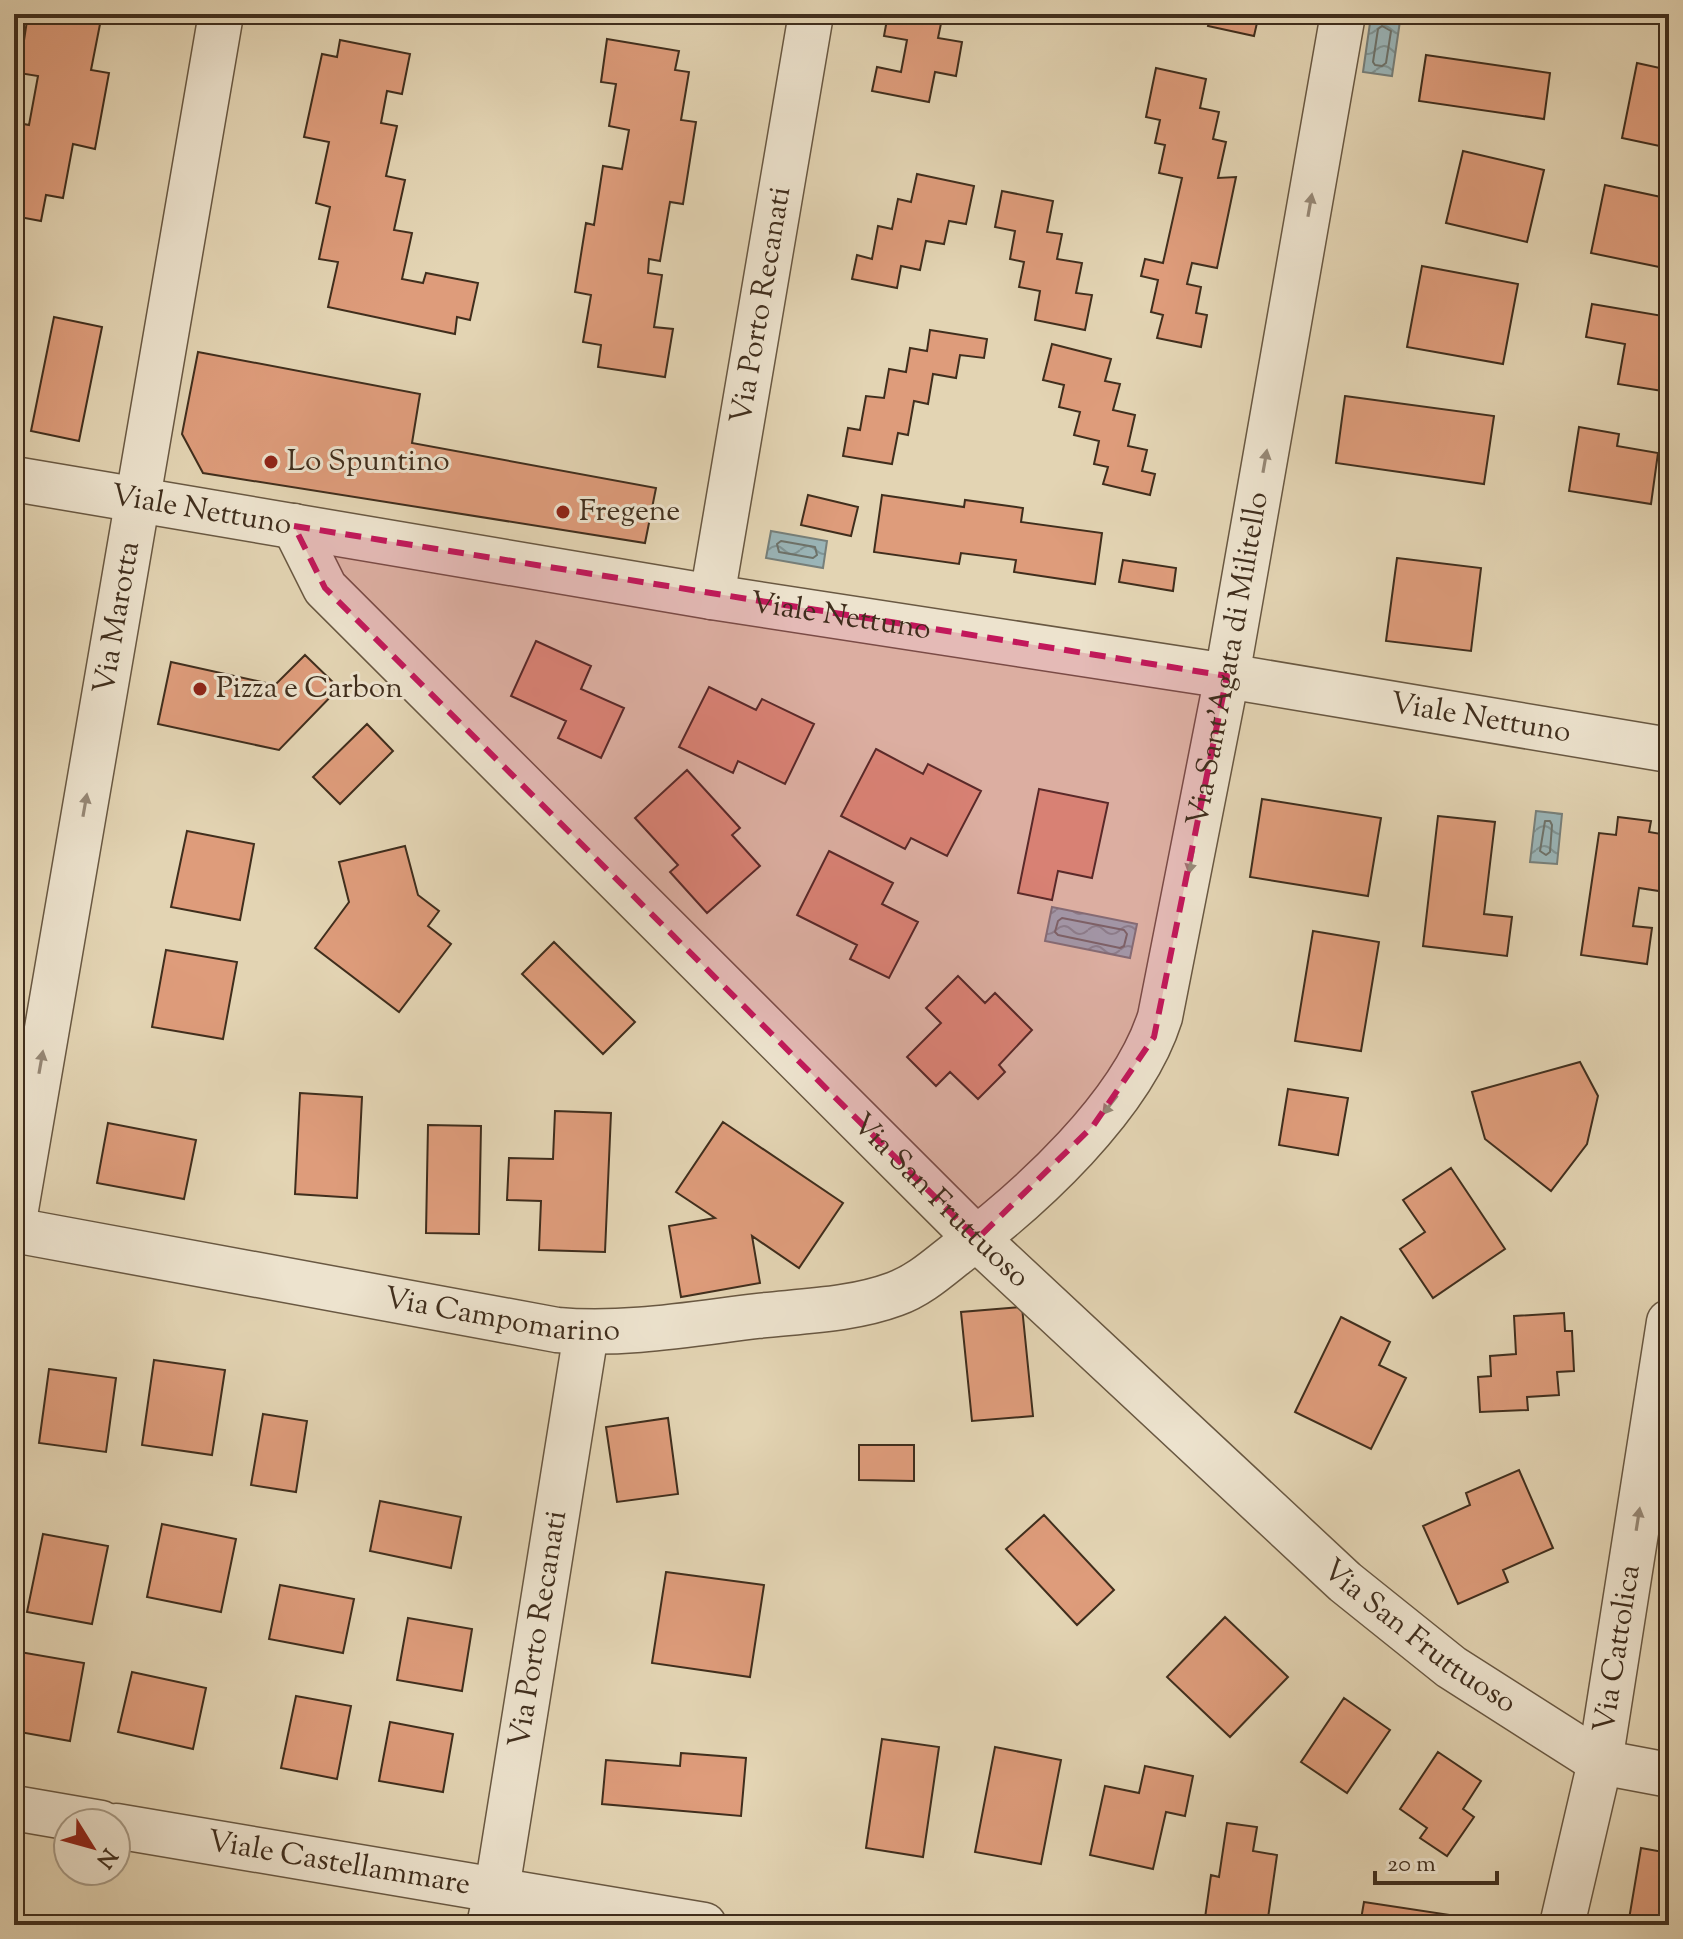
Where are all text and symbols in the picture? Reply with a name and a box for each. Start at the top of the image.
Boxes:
street label: Via Porto Recanati [720,183,803,427]
one-way arrow [1304,192,1316,217]
place label: Lo Spuntino [287,441,450,484]
one-way arrow [1259,448,1271,473]
marker: Lo Spuntino [262,453,280,471]
street label: Viale Nettuno [108,474,295,547]
street label: Via Sant'Agata di Militello [1176,488,1280,830]
place label: Fregene [579,491,680,534]
marker: Fregene [554,503,572,521]
street label: Via Marotta [83,538,152,697]
street label: Viale Nettuno [747,582,934,652]
place label: Pizza e Carbon [216,668,403,711]
marker: Pizza e Carbon [191,680,209,698]
street label: Viale Nettuno [1387,682,1574,755]
one-way arrow [79,792,91,817]
one-way arrow [1185,850,1197,875]
one-way arrow [35,1049,48,1074]
one-way arrow [1102,1095,1119,1115]
street label: Via San Fruttuoso [842,1104,1039,1299]
street label: Via Campomarino [381,1277,621,1353]
one-way arrow [1632,1506,1645,1531]
street label: Via Porto Recanati [498,1507,579,1751]
street label: Via San Fruttuoso [1312,1549,1525,1725]
street label: Via Cattolica [1583,1562,1652,1736]
north arrow [52,1807,132,1887]
street label: Viale Castellammare [204,1820,473,1907]
scale bar [1375,1835,1497,1885]
text: N [87,1841,124,1874]
text: 20 m [1387,1848,1436,1882]

